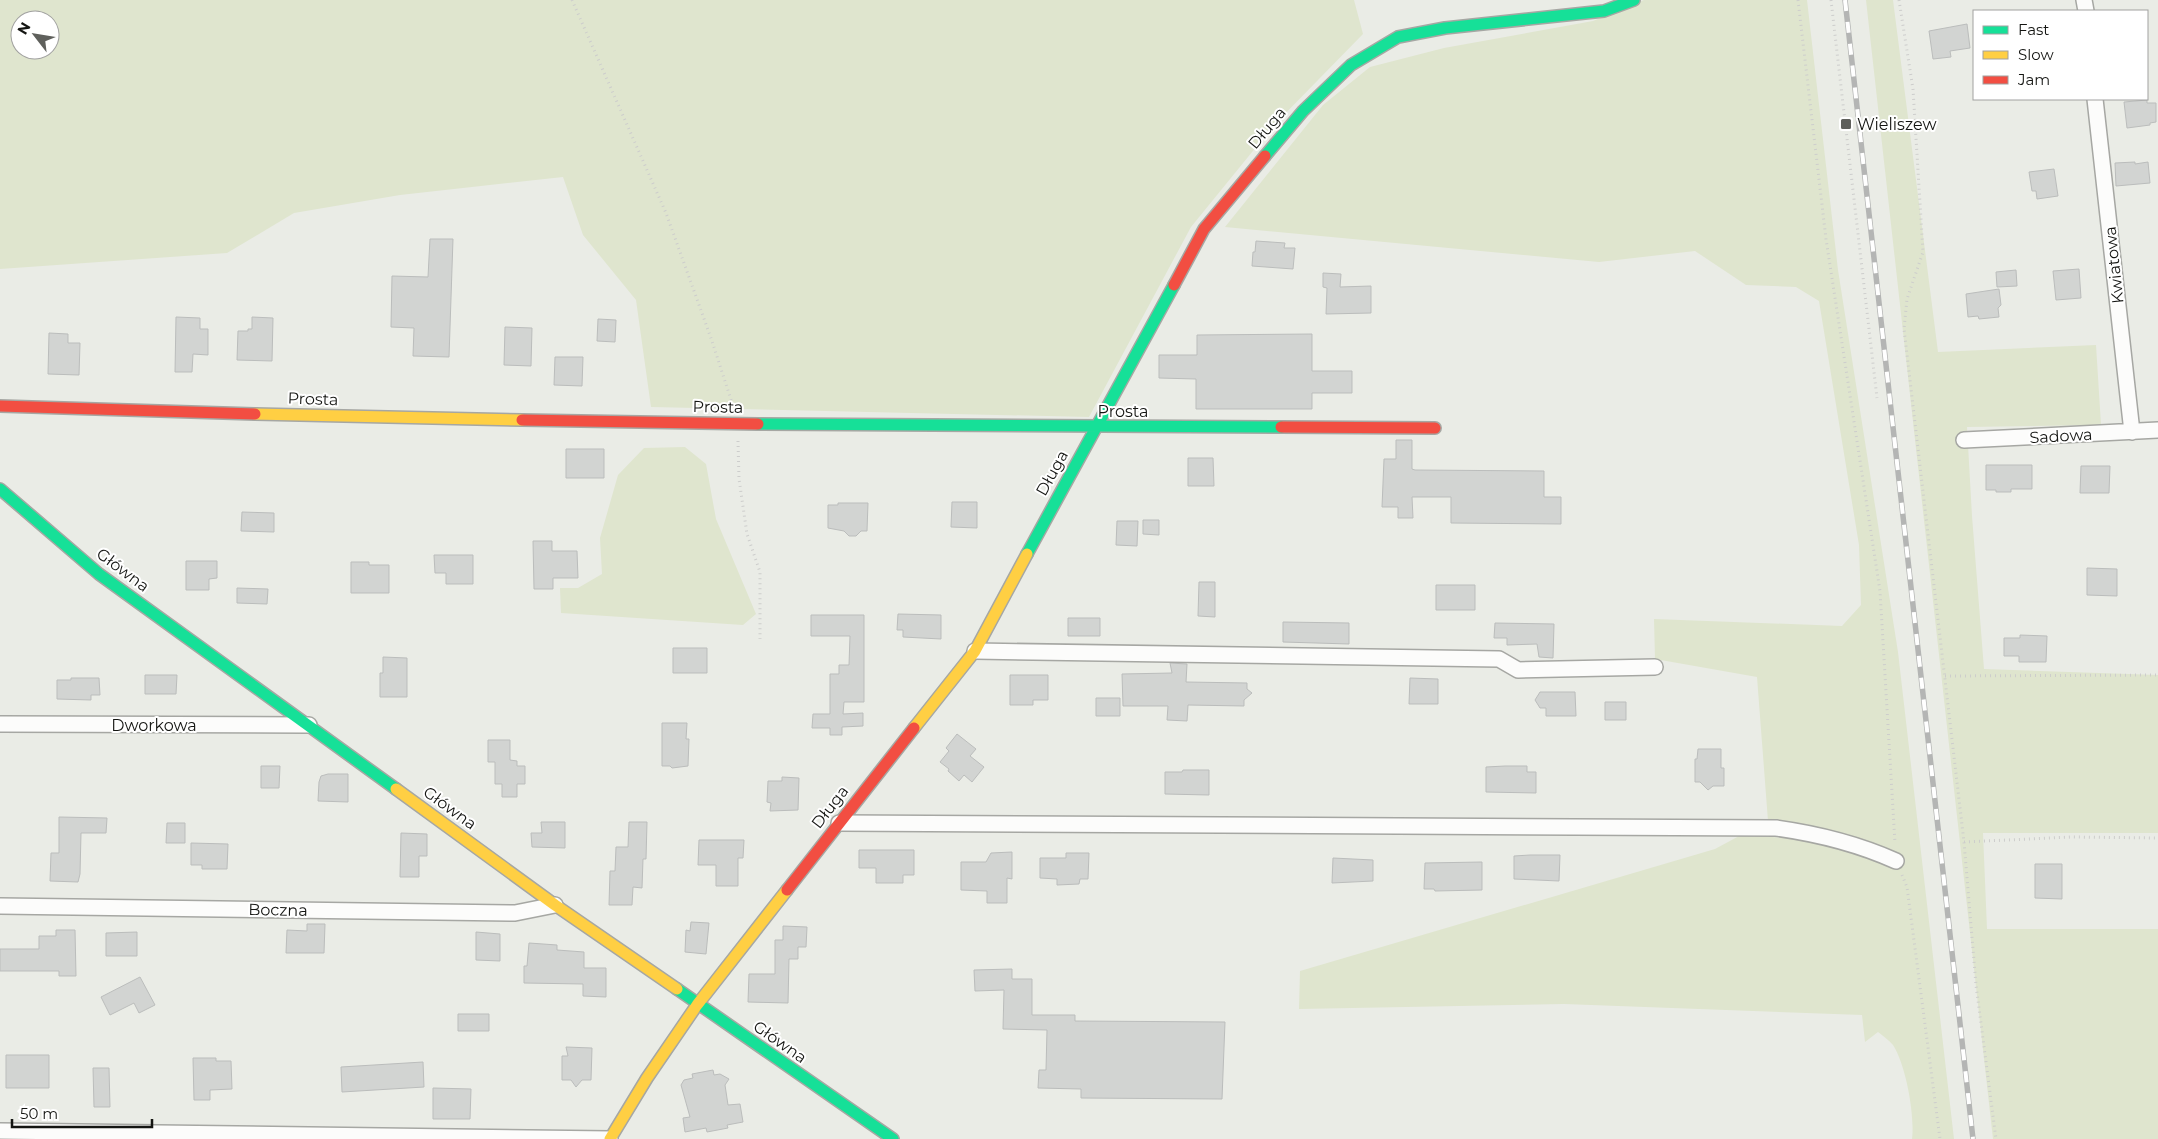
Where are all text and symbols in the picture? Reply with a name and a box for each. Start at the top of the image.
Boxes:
north arrow [10,10,60,60]
legend [1973,10,2148,100]
text: N [13,19,34,38]
text: Fast [2018,20,2049,39]
text: Slow [2018,45,2054,64]
text: Jam [2017,70,2050,89]
street label: Długa [1244,103,1290,153]
place label: Wieliszew [1857,115,1936,134]
marker: Wieliszew [1839,117,1853,131]
street label: Kwiatowa [2100,225,2128,305]
street label: Prosta [287,389,339,409]
street label: Prosta [692,397,744,417]
street label: Prosta [1098,402,1148,421]
street label: Sadowa [2029,425,2093,447]
street label: Długa [1032,447,1072,499]
street label: Główna [93,544,153,596]
street label: Dworkowa [111,716,197,735]
street label: Główna [420,782,480,834]
street label: Długa [807,782,853,832]
street label: Boczna [248,900,308,920]
street label: Główna [750,1017,810,1067]
scale bar [12,1096,152,1128]
text: 50 m [20,1104,58,1123]

